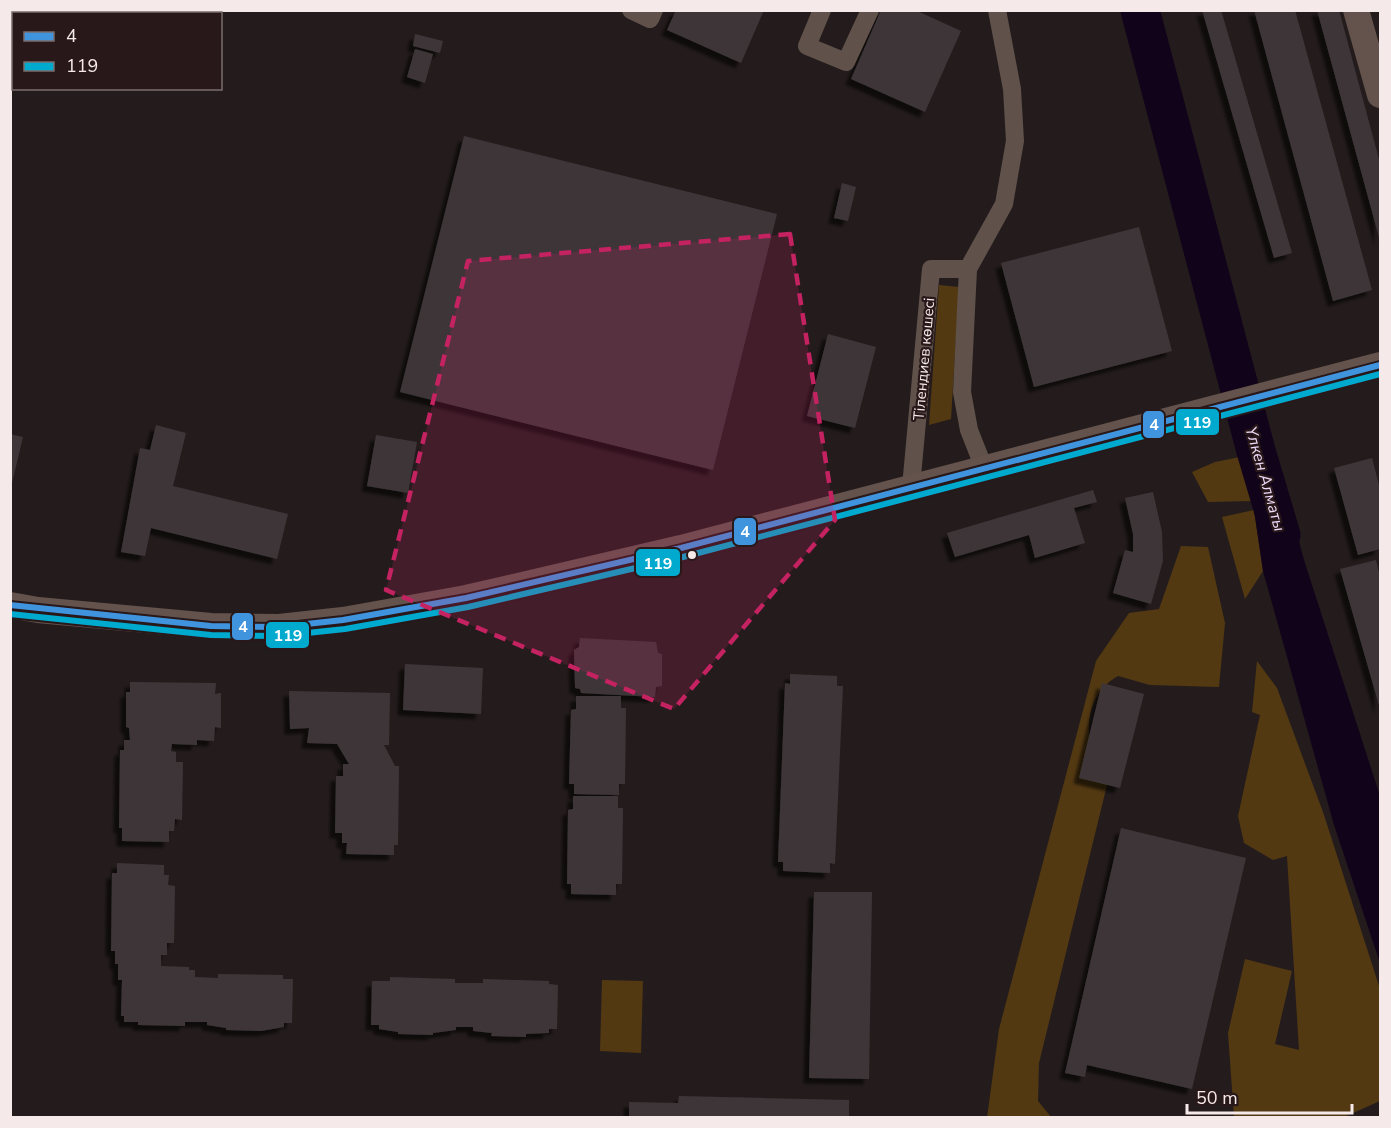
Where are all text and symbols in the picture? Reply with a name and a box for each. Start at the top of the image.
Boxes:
legend [12,12,222,90]
text: 4 [66,24,77,48]
text: 119 [66,54,98,78]
street label: Тілендиев көшесі [909,297,939,421]
line badge: 119 [1175,408,1220,436]
line badge: 4 [1142,410,1165,439]
text: 119 [1183,412,1211,434]
text: 4 [1149,414,1159,436]
water label: Үлкен Алматы [1240,424,1291,534]
line badge: 4 [733,517,757,546]
text: 4 [740,521,750,543]
line badge: 119 [635,548,681,577]
unlabelled marker [686,549,698,561]
text: 119 [644,553,672,575]
line badge: 4 [231,612,254,641]
text: 4 [238,616,248,638]
line badge: 119 [265,621,310,649]
text: 119 [274,625,302,647]
scale bar [1187,1077,1352,1115]
text: 50 m [1196,1086,1238,1110]

